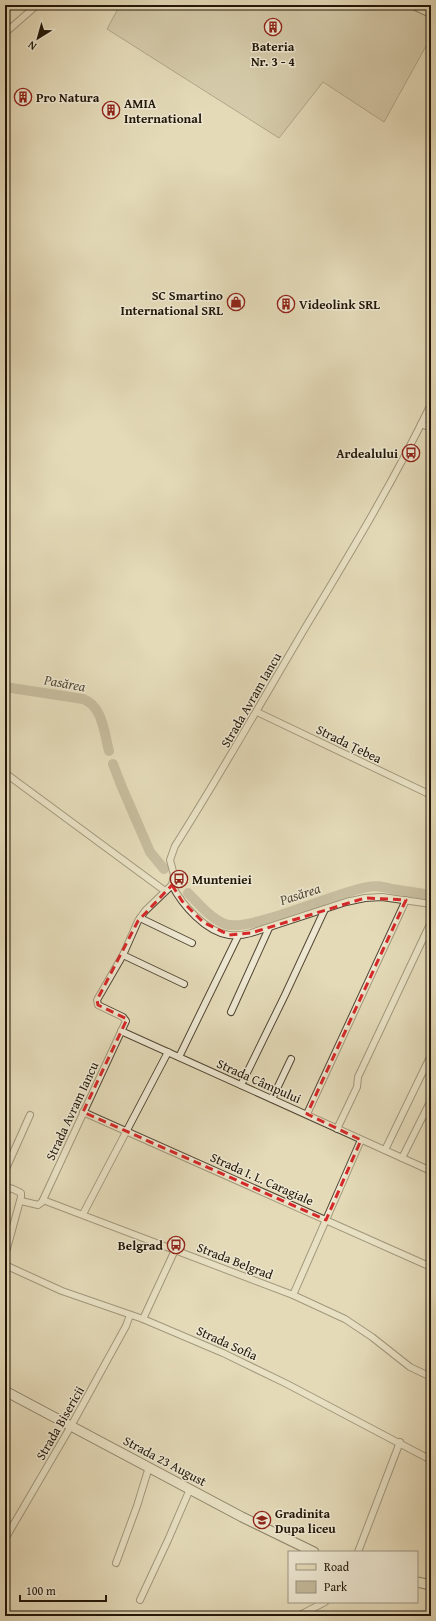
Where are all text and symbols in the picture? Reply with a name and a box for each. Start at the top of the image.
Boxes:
building icon: Bateria Nr. 3 - 4 [263,17,283,37]
north arrow [18,18,58,58]
text: N [24,37,40,55]
place label: Bateria Nr. 3 - 4 [251,37,295,71]
building icon: Pro Natura [13,87,33,107]
place label: Pro Natura [36,88,100,107]
place label: AMIA International [124,94,202,128]
building icon: AMIA International [101,100,121,120]
place label: SC Smartino International SRL [121,286,223,320]
shop icon: SC Smartino International SRL [226,292,246,312]
building icon: Videolink SRL [276,294,296,314]
place label: Videolink SRL [299,295,380,314]
bus stop icon: Ardealului [401,443,421,463]
place label: Ardealului [336,444,398,463]
street label: Strada Avram Iancu [216,649,286,751]
water label: Pasărea [42,669,88,697]
street label: Strada Țebea [313,720,386,768]
bus stop icon: Munteniei [169,869,189,889]
place label: Munteniei [192,870,252,889]
water label: Pasărea [276,878,323,910]
street label: Strada Câmpului [214,1054,305,1108]
street label: Strada Avram Iancu [41,1058,103,1164]
street label: Strada I. L. Caragiale [207,1148,317,1210]
bus stop icon: Belgrad [166,1235,186,1255]
place label: Belgrad [118,1236,164,1255]
street label: Strada Belgrad [194,1238,276,1284]
street label: Strada Sofia [193,1321,261,1365]
street label: Strada Bisericii [31,1382,89,1464]
street label: Strada 23 August [120,1431,210,1491]
place label: Gradinita Dupa liceu [275,1504,336,1538]
school or university icon: Gradinita Dupa liceu [252,1510,272,1530]
legend [288,1551,418,1603]
text: Road [324,1558,350,1575]
scale bar [20,1577,106,1603]
text: Park [324,1578,348,1595]
text: 100 m [26,1582,56,1599]

